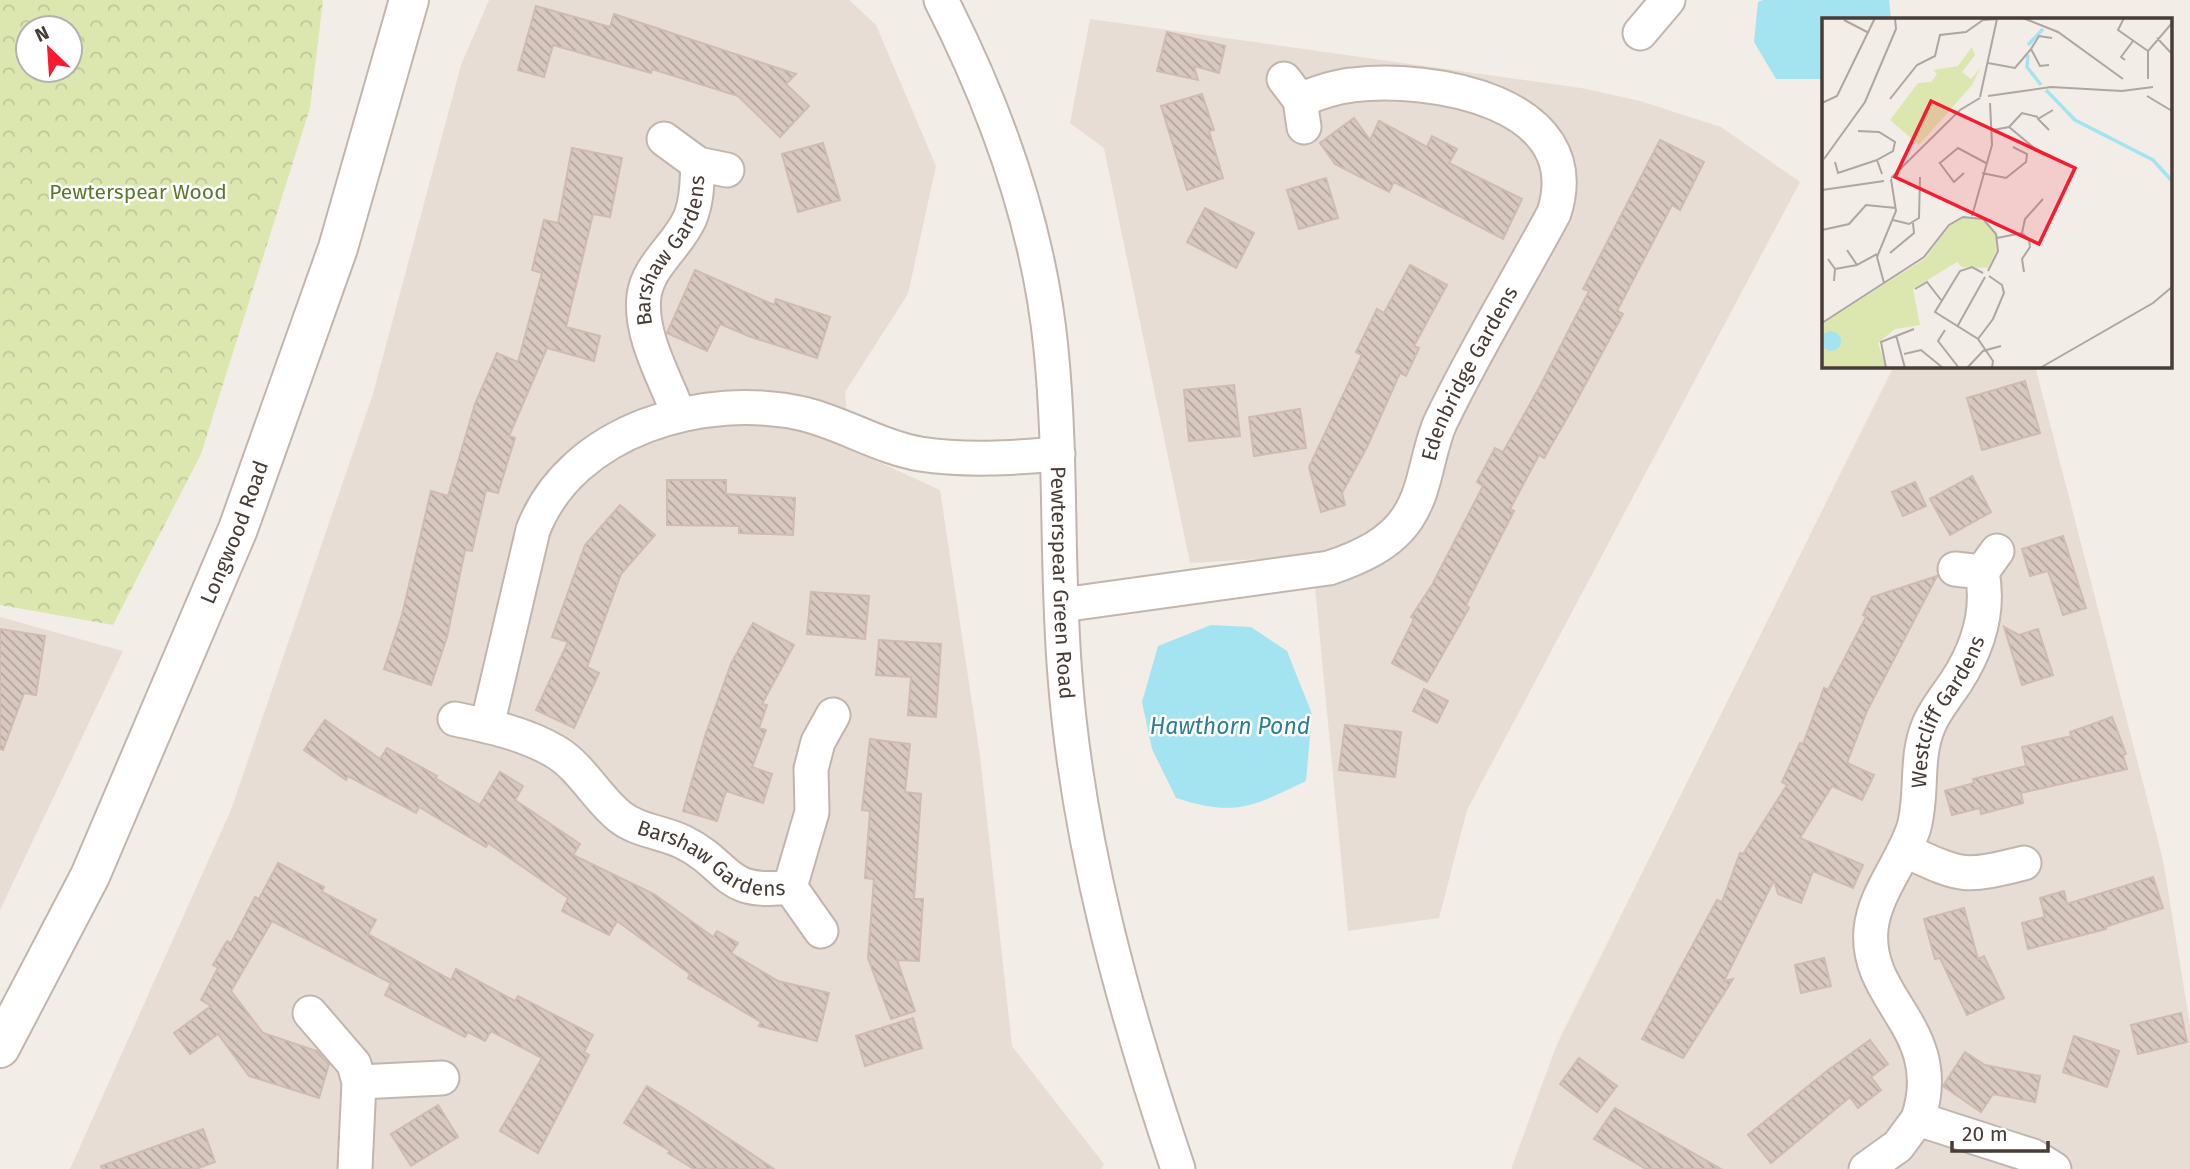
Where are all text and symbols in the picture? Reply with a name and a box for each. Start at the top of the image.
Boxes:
north arrow [14,14,84,84]
inset map [1822,18,2172,368]
text: N [31,21,53,47]
street label: Barshaw Gardens [630,174,710,327]
park label: Pewterspear Wood [49,179,227,205]
street label: Edenbridge Gardens [1416,282,1524,464]
street label: Longwood Road [195,457,274,608]
street label: Pewterspear Green Road [1045,466,1080,700]
street label: Westcliff Gardens [1906,632,1990,789]
water label: Hawthorn Pond [1150,712,1310,740]
street label: Barshaw Gardens [634,815,787,902]
scale bar [1952,1110,2048,1154]
text: 20 m [1962,1121,2008,1147]

